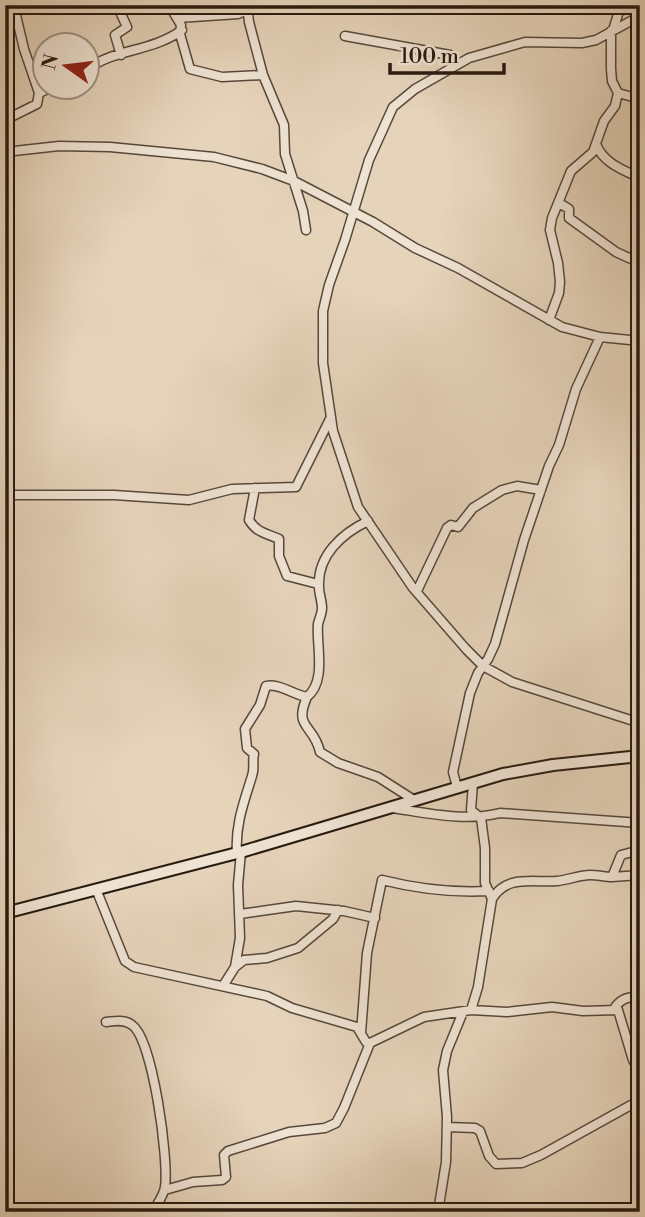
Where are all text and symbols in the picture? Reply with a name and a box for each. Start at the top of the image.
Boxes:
north arrow [32,32,102,102]
scale bar [390,32,503,76]
text: 100 m [400,44,459,70]
text: N [37,52,64,72]

